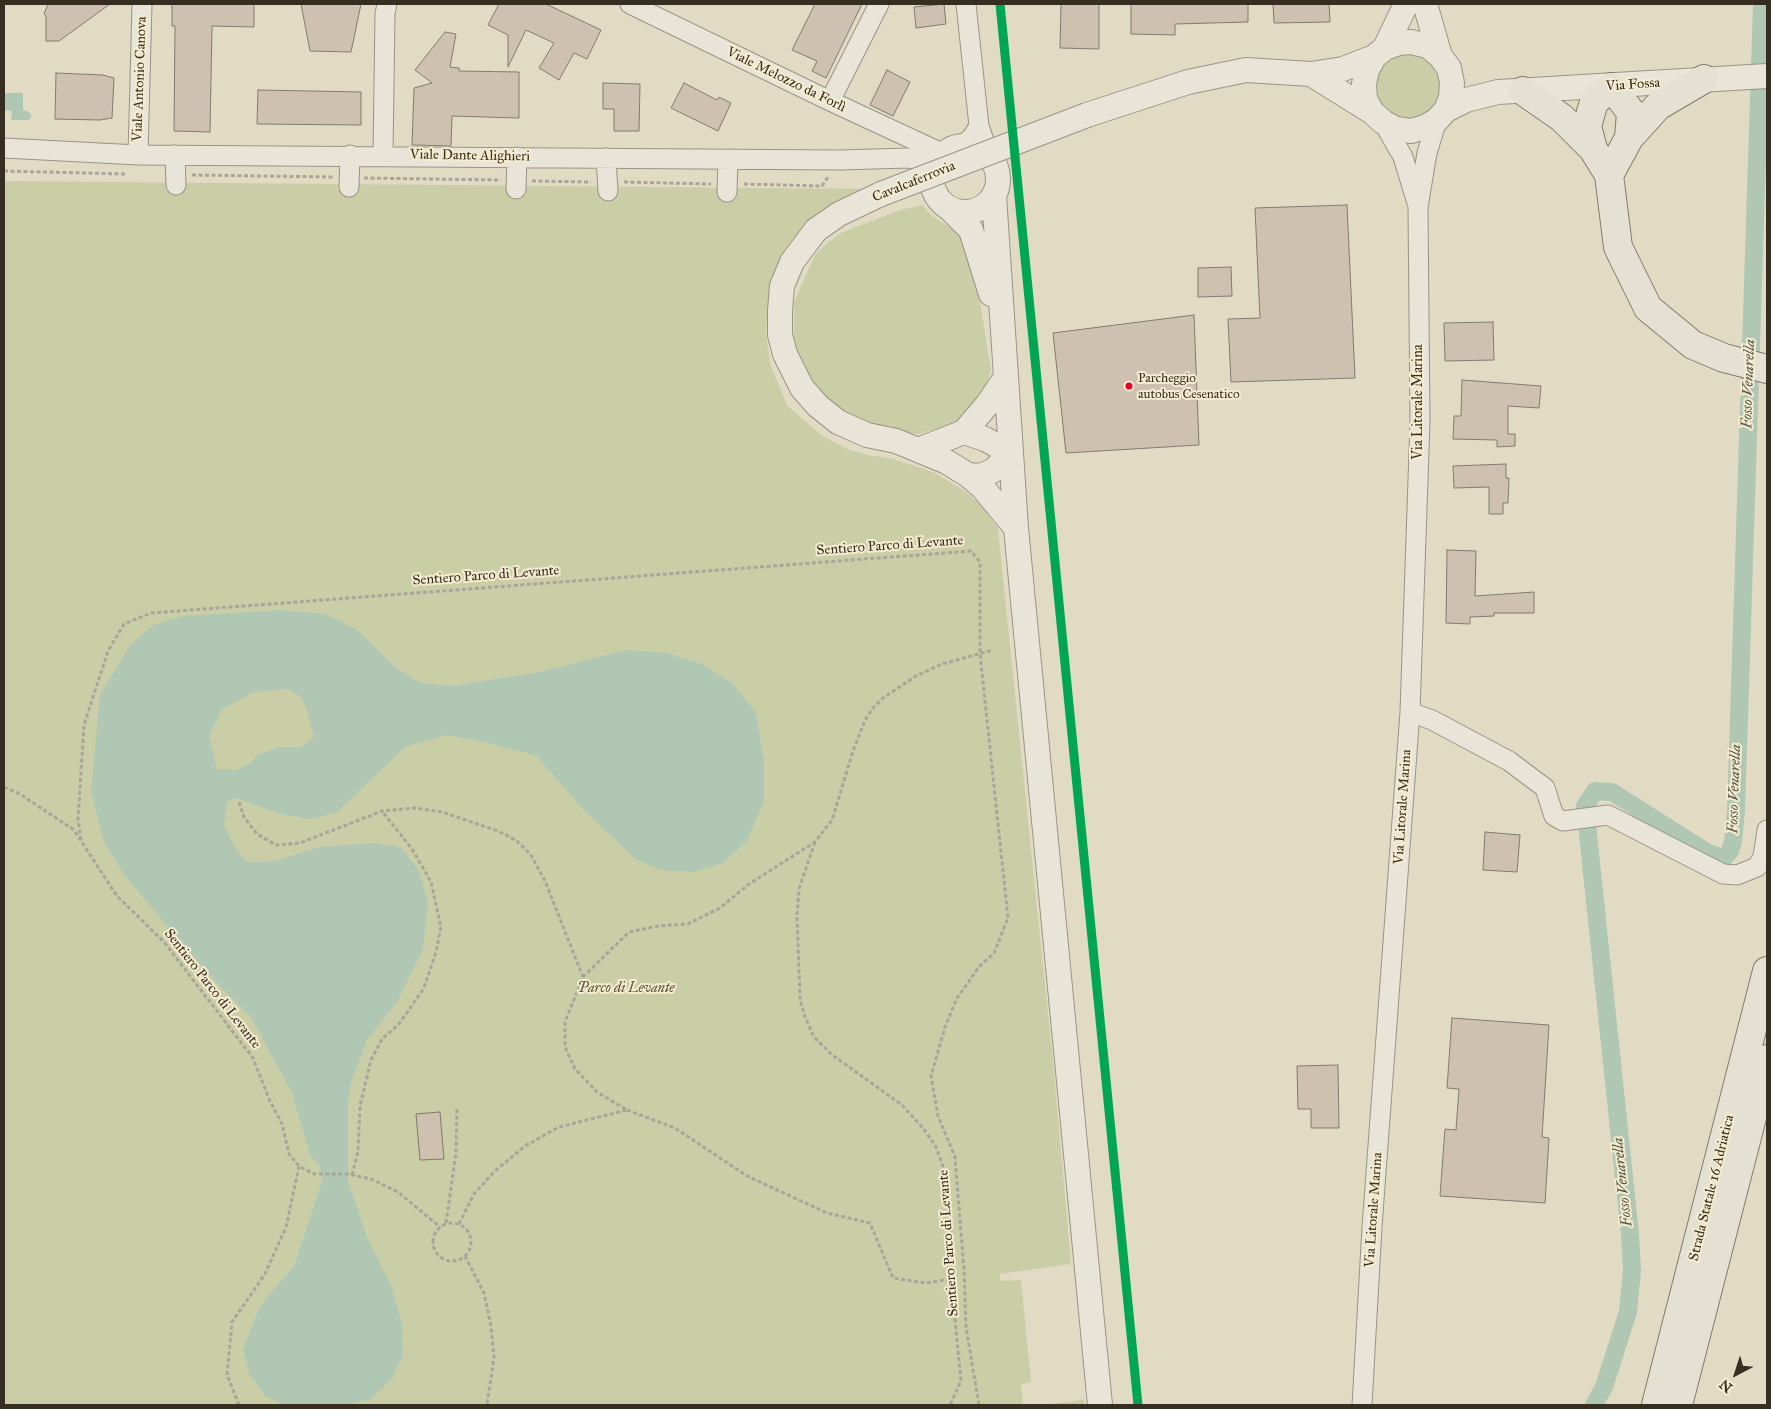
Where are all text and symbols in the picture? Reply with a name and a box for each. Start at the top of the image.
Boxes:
street label: Viale Antonio Canova [129,16,151,142]
street label: Viale Melozzo da Forlì [723,44,849,116]
street label: Via Fossa [1605,75,1661,95]
street label: Viale Dante Alighieri [410,147,530,165]
street label: Cavalcaferrovia [870,158,958,206]
water label: Fosso Venarella [1738,339,1760,429]
street label: Via Litorale Marina [1411,344,1427,460]
place label: Parcheggio autobus Cesenatico [1138,371,1240,402]
marker: Parcheggio autobus Cesenatico [1124,381,1134,391]
street label: Sentiero Parco di Levante [816,532,964,560]
street label: Sentiero Parco di Levante [412,562,560,590]
water label: Fosso Venarella [1724,744,1746,834]
street label: Via Litorale Marina [1391,749,1415,865]
street label: Sentiero Parco di Levante [160,926,264,1052]
park label: Parco di Levante [578,981,674,997]
street label: Strada Statale 16 Adriatica [1686,1113,1738,1263]
water label: Fosso Venarella [1609,1137,1637,1227]
street label: Via Litorale Marina [1362,1152,1386,1268]
street label: Sentiero Parco di Levante [935,1169,963,1317]
north arrow [1711,1349,1761,1399]
text: N [1716,1376,1736,1396]

